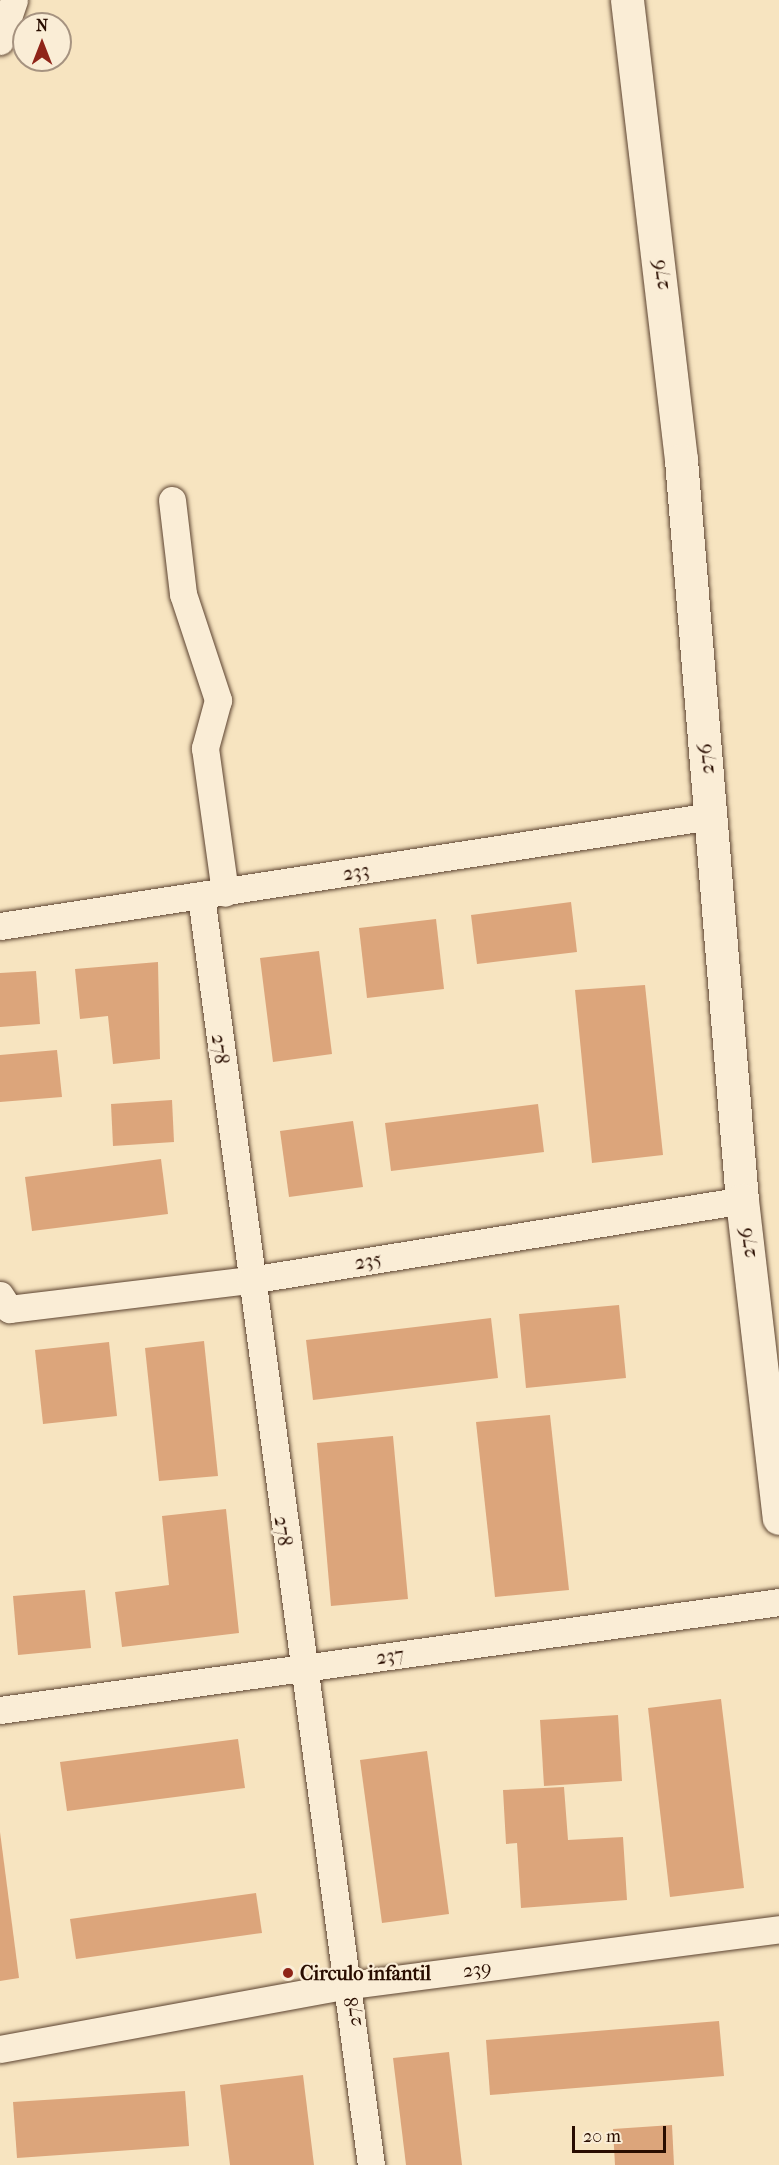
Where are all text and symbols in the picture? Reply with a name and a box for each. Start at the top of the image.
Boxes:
north arrow [12,12,72,72]
text: N [36,16,48,35]
street label: 276 [646,258,674,292]
street label: 276 [693,743,719,775]
street label: 233 [341,858,371,886]
street label: 278 [206,1033,234,1065]
street label: 276 [733,1226,761,1260]
street label: 235 [353,1247,383,1275]
street label: 278 [269,1514,297,1548]
street label: 237 [374,1642,406,1670]
street label: 239 [461,1955,493,1983]
place label: Circulo infantil [300,1961,431,1985]
marker: Circulo infantil [281,1966,295,1980]
street label: 278 [339,1996,367,2028]
scale bar [575,2114,670,2152]
text: 20 m [583,2126,621,2147]

